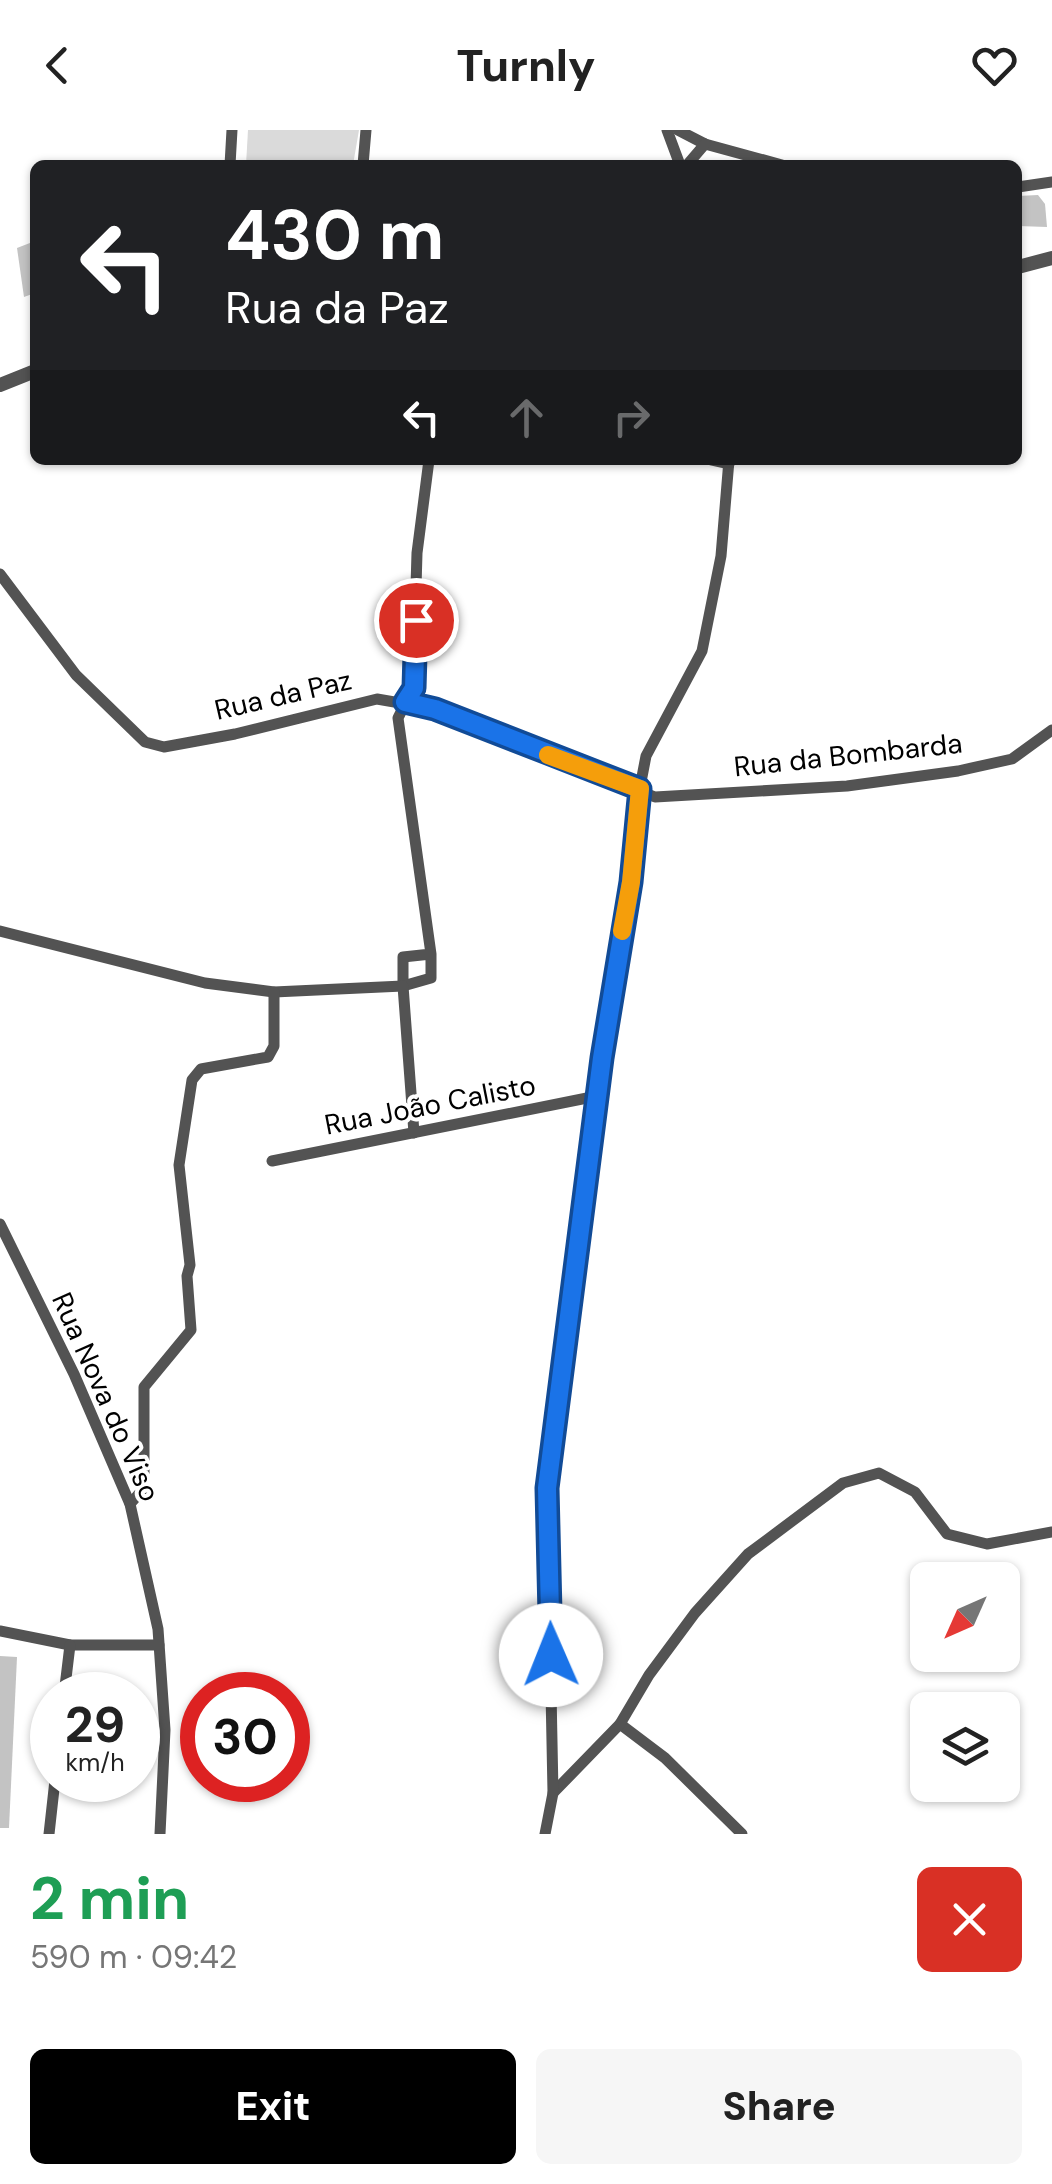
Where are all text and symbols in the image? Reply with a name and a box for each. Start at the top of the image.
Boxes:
text: Turnly [457,36,595,95]
icon: back [30,38,85,93]
icon: heart [967,38,1022,93]
text: 430 m [225,190,444,281]
icon: left [60,200,190,330]
text: Rua da Paz [225,278,449,337]
icon: left [394,390,449,445]
icon: ahead [499,390,554,445]
icon: right [604,390,659,445]
pin [374,578,459,663]
icon: arrive [389,593,444,648]
street label: Rua da Paz [211,661,355,729]
street label: Rua da Bombarda [732,725,964,785]
street label: Rua João Calisto [321,1066,539,1144]
street label: Rua Nova do Viso [43,1287,169,1507]
north arrow [910,1562,1020,1672]
map controls [910,1562,1020,1802]
position arrow [499,1603,603,1707]
speed limit sign: 30 [180,1672,310,1802]
text: 29 [65,1692,125,1758]
button: layers [910,1692,1020,1802]
text: km/h [65,1746,125,1779]
text: 2 min [30,1859,189,1938]
button: close [917,1867,1022,1972]
text: 590 m · 09:42 [30,1936,237,1978]
button: Exit [30,2049,516,2164]
button: Share [536,2049,1022,2164]

